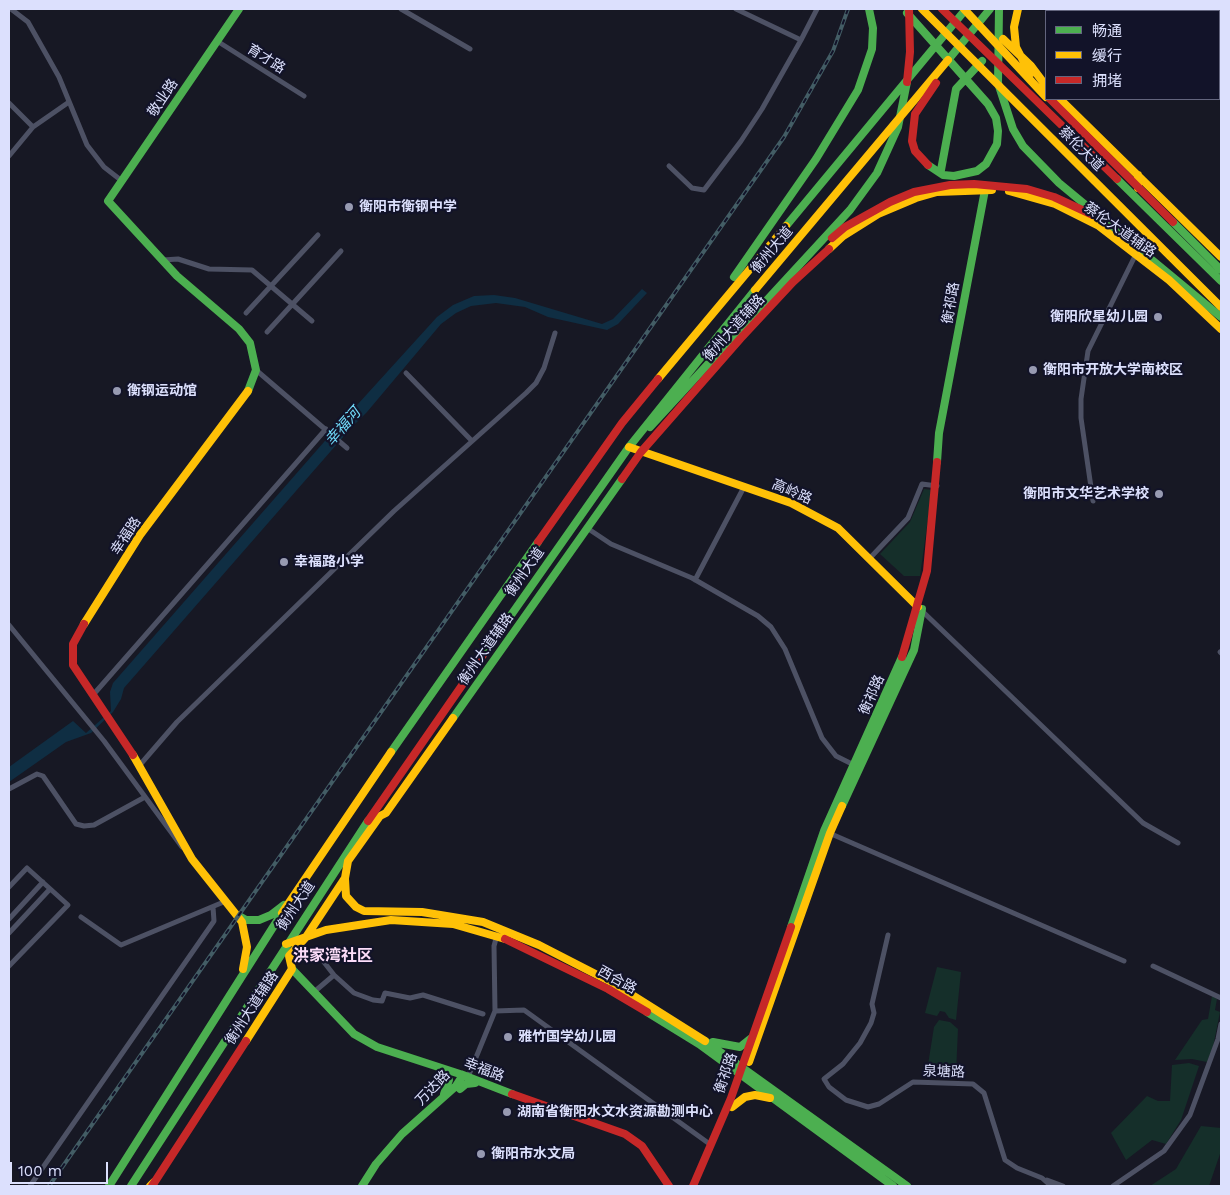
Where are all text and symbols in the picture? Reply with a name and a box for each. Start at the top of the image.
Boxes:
legend [1045,10,1220,100]
text: 畅通 [1092,22,1122,40]
street label: 育才路 [244,41,288,77]
text: 缓行 [1092,47,1122,65]
text: 拥堵 [1092,72,1122,90]
street label: 敬业路 [144,76,182,120]
street label: 蔡伦大道 [1055,123,1107,175]
place label: 衡阳市衡钢中学 [359,199,457,215]
street label: 蔡伦大道辅路 [1081,199,1159,261]
marker: 衡阳市衡钢中学 [343,201,355,213]
street label: 衡州大道 [748,223,796,277]
street label: 衡祁路 [939,281,963,325]
street label: 衡州大道辅路 [700,291,768,365]
place label: 衡阳欣星幼儿园 [1050,309,1148,325]
marker: 衡阳欣星幼儿园 [1152,311,1164,323]
place label: 衡阳市开放大学南校区 [1043,362,1183,378]
marker: 衡阳市开放大学南校区 [1027,364,1039,376]
place label: 衡钢运动馆 [127,383,197,399]
marker: 衡钢运动馆 [111,385,123,397]
water label: 幸福河 [321,404,365,450]
street label: 高岭路 [769,476,815,508]
place label: 衡阳市文华艺术学校 [1023,486,1149,502]
marker: 衡阳市文华艺术学校 [1153,488,1165,500]
street label: 幸福路 [107,514,145,558]
street label: 衡州大道 [502,544,548,600]
place label: 幸福路小学 [294,554,364,570]
marker: 幸福路小学 [278,556,290,568]
street label: 衡州大道辅路 [455,610,517,688]
street label: 衡祁路 [856,672,888,718]
street label: 衡州大道 [273,878,319,934]
district label: 洪家湾社区 [293,946,373,966]
street label: 西合路 [595,962,639,998]
street label: 衡州大道辅路 [222,968,282,1048]
place label: 雅竹国学幼儿园 [518,1029,616,1045]
marker: 雅竹国学幼儿园 [502,1031,514,1043]
street label: 衡祁路 [711,1050,741,1096]
street label: 幸福路 [461,1055,507,1085]
street label: 泉塘路 [923,1063,965,1081]
street label: 万达路 [412,1067,454,1109]
place label: 湖南省衡阳水文水资源勘测中心 [517,1104,713,1120]
marker: 湖南省衡阳水文水资源勘测中心 [501,1106,513,1118]
place label: 衡阳市水文局 [491,1146,575,1162]
marker: 衡阳市水文局 [475,1148,487,1160]
scale bar [12,1152,110,1184]
text: 100 m [18,1162,62,1180]

